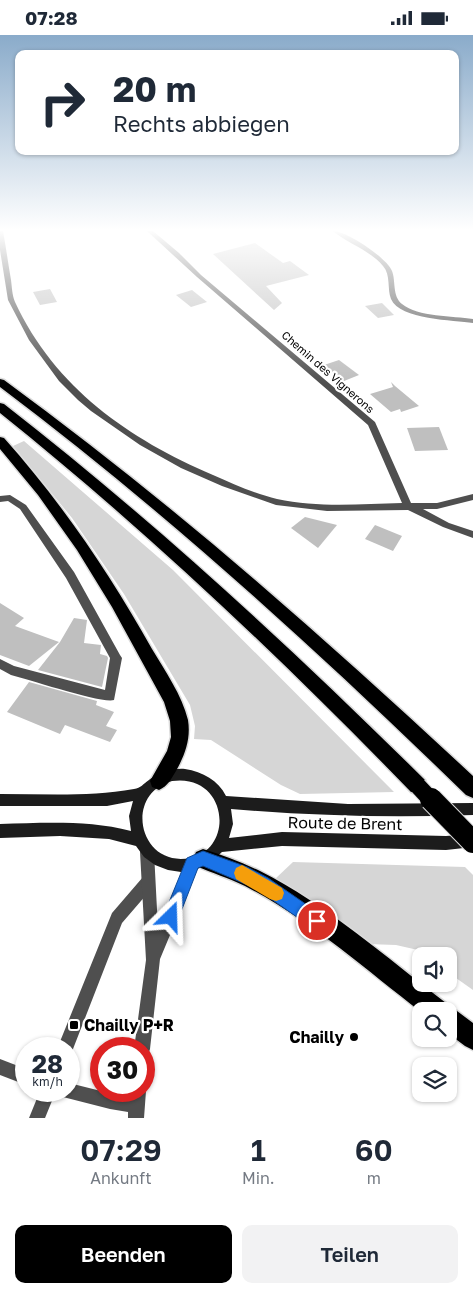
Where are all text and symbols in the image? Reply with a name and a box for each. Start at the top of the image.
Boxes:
text: 07:28 [25,6,78,29]
text: 20 m [113,68,196,110]
icon: right [30,70,95,135]
text: Rechts abbiegen [113,110,290,137]
street label: Chemin des Vignerons [279,328,377,415]
street label: Route de Brent [287,812,403,834]
position arrow [144,890,196,942]
pin [296,900,338,942]
icon: arrive [303,907,331,935]
map controls [412,947,457,1102]
button: sound [412,947,457,992]
button: search [412,1002,457,1047]
place label: Chailly P+R [84,1015,174,1035]
marker: Chailly P+R [68,1019,80,1031]
place label: Chailly [289,1027,344,1047]
marker: Chailly [348,1031,360,1043]
speed limit sign: 30 [90,1037,155,1102]
text: 28 [32,1048,63,1079]
button: layers [412,1057,457,1102]
text: km/h [32,1074,63,1089]
text: 07:29 [80,1132,162,1168]
text: 1 [251,1132,266,1168]
text: 60 [355,1132,393,1168]
text: Ankunft [90,1168,152,1188]
text: Min. [242,1168,275,1188]
text: m [367,1168,381,1188]
button: Beenden [15,1225,232,1283]
button: Teilen [242,1225,458,1283]

